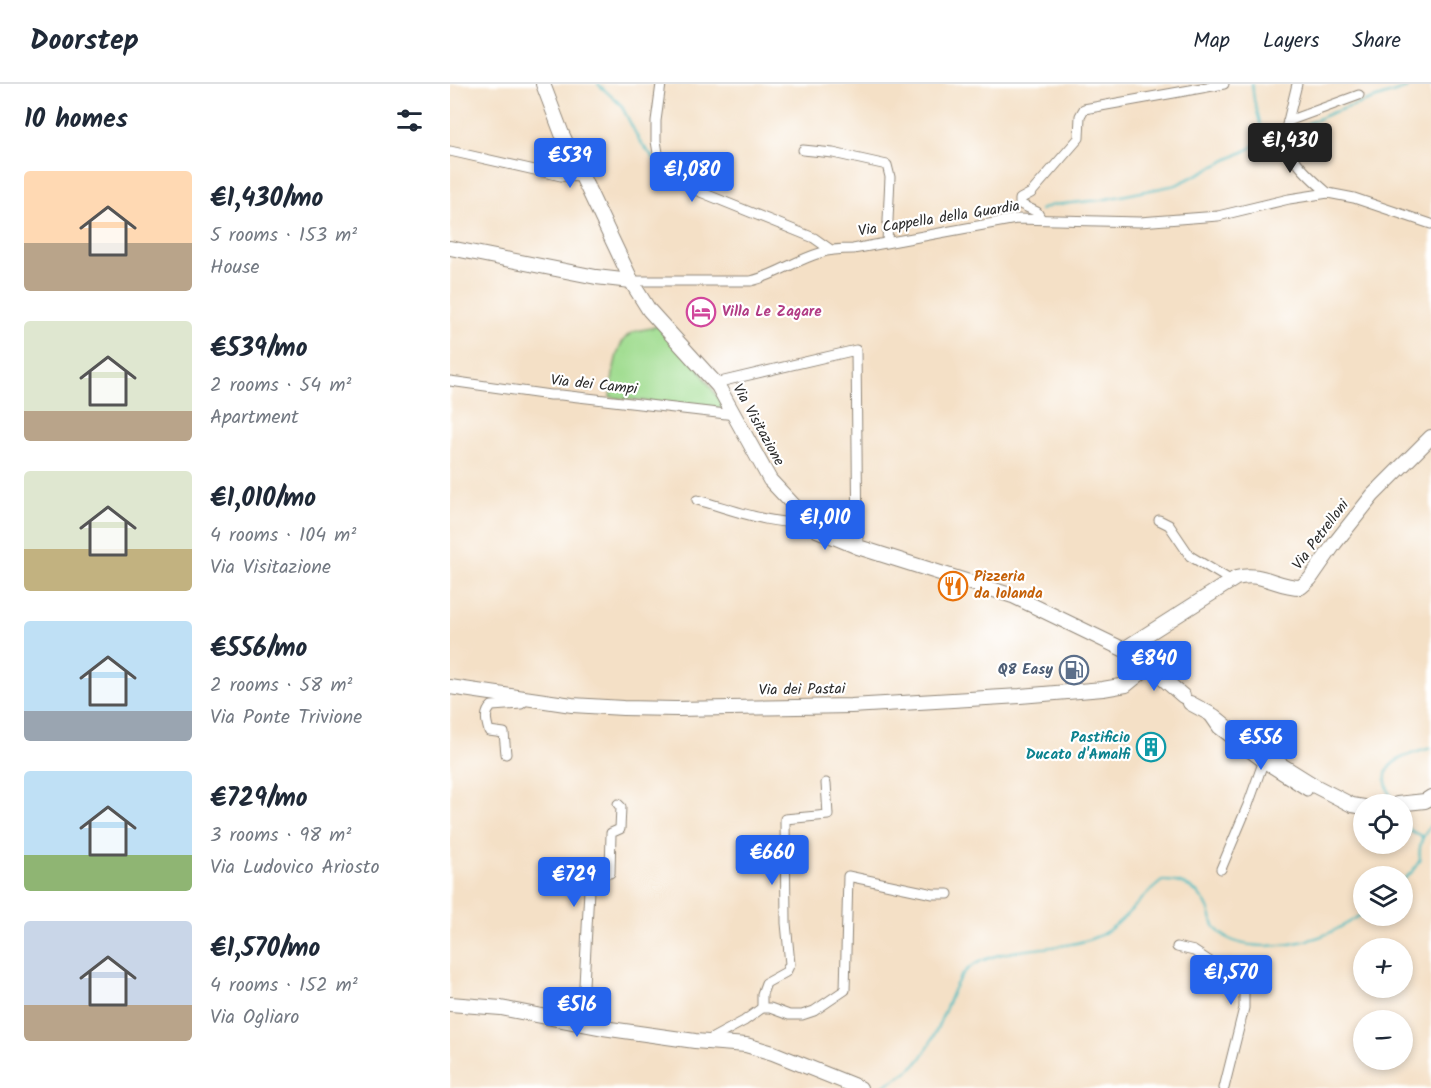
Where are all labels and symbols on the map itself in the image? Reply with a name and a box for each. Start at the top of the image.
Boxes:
pin: €1,430 [1241,123,1339,174]
pin: €539 [534,138,606,189]
pin: €1,080 [643,152,741,203]
street label: Via Cappella della Guardia [857,194,1021,244]
hotel icon: Villa Le Zagare [685,296,717,328]
place label: Villa Le Zagare [722,300,822,324]
street label: Via dei Campi [549,369,640,402]
street label: Via Visitazione [726,380,791,471]
street label: Via Petrelloni [1287,494,1356,575]
pin: €1,010 [776,500,874,551]
place label: Pizzeria da Iolanda [974,565,1043,606]
restaurant icon: Pizzeria da Iolanda [937,570,969,602]
pin: €840 [1118,641,1190,692]
fuel station icon: Q8 Easy [1058,654,1090,686]
place label: Q8 Easy [998,658,1053,682]
street label: Via dei Pastai [759,677,847,703]
pin: €556 [1225,720,1297,771]
place label: Pastificio Ducato d'Amalfi [1026,726,1131,767]
building icon: Pastificio Ducato d'Amalfi [1135,731,1167,763]
pin: €660 [736,835,808,886]
pin: €729 [538,857,610,908]
pin: €1,570 [1182,955,1280,1006]
pin: €516 [541,987,613,1038]

